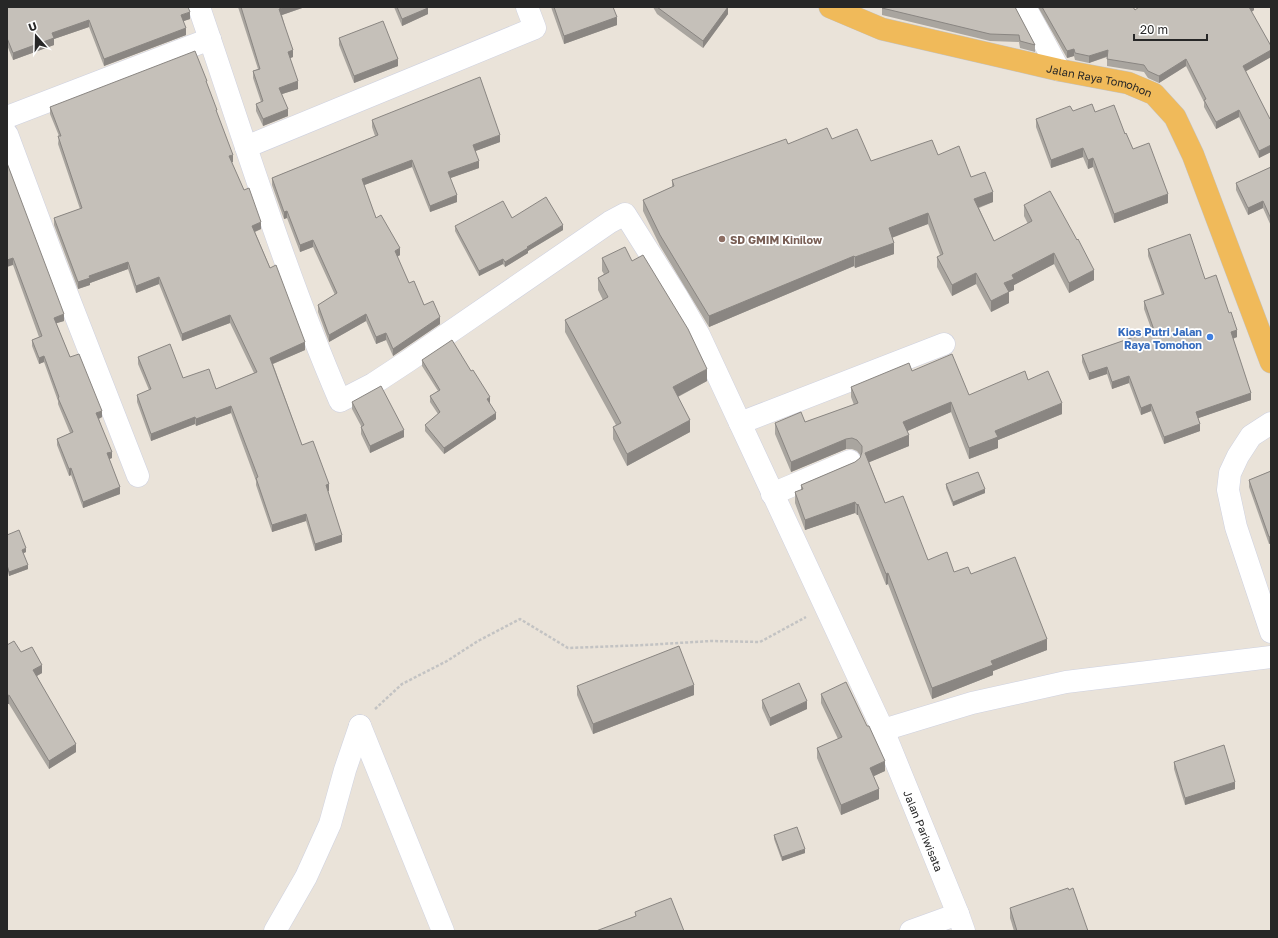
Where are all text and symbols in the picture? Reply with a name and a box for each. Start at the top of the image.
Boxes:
north arrow [16,16,56,56]
scale bar [1134,16,1207,42]
text: U [26,19,38,34]
text: 20 m [1140,22,1168,37]
street label: Jalan Raya Tomohon [1045,61,1154,99]
place label: SD GMIM Kinilow [730,233,823,246]
marker: SD GMIM Kinilow [717,234,727,244]
place label: Kios Putri Jalan Raya Tomohon [1118,325,1202,351]
marker: Kios Putri Jalan Raya Tomohon [1205,332,1215,342]
street label: Jalan Pariwisata [902,788,946,873]

